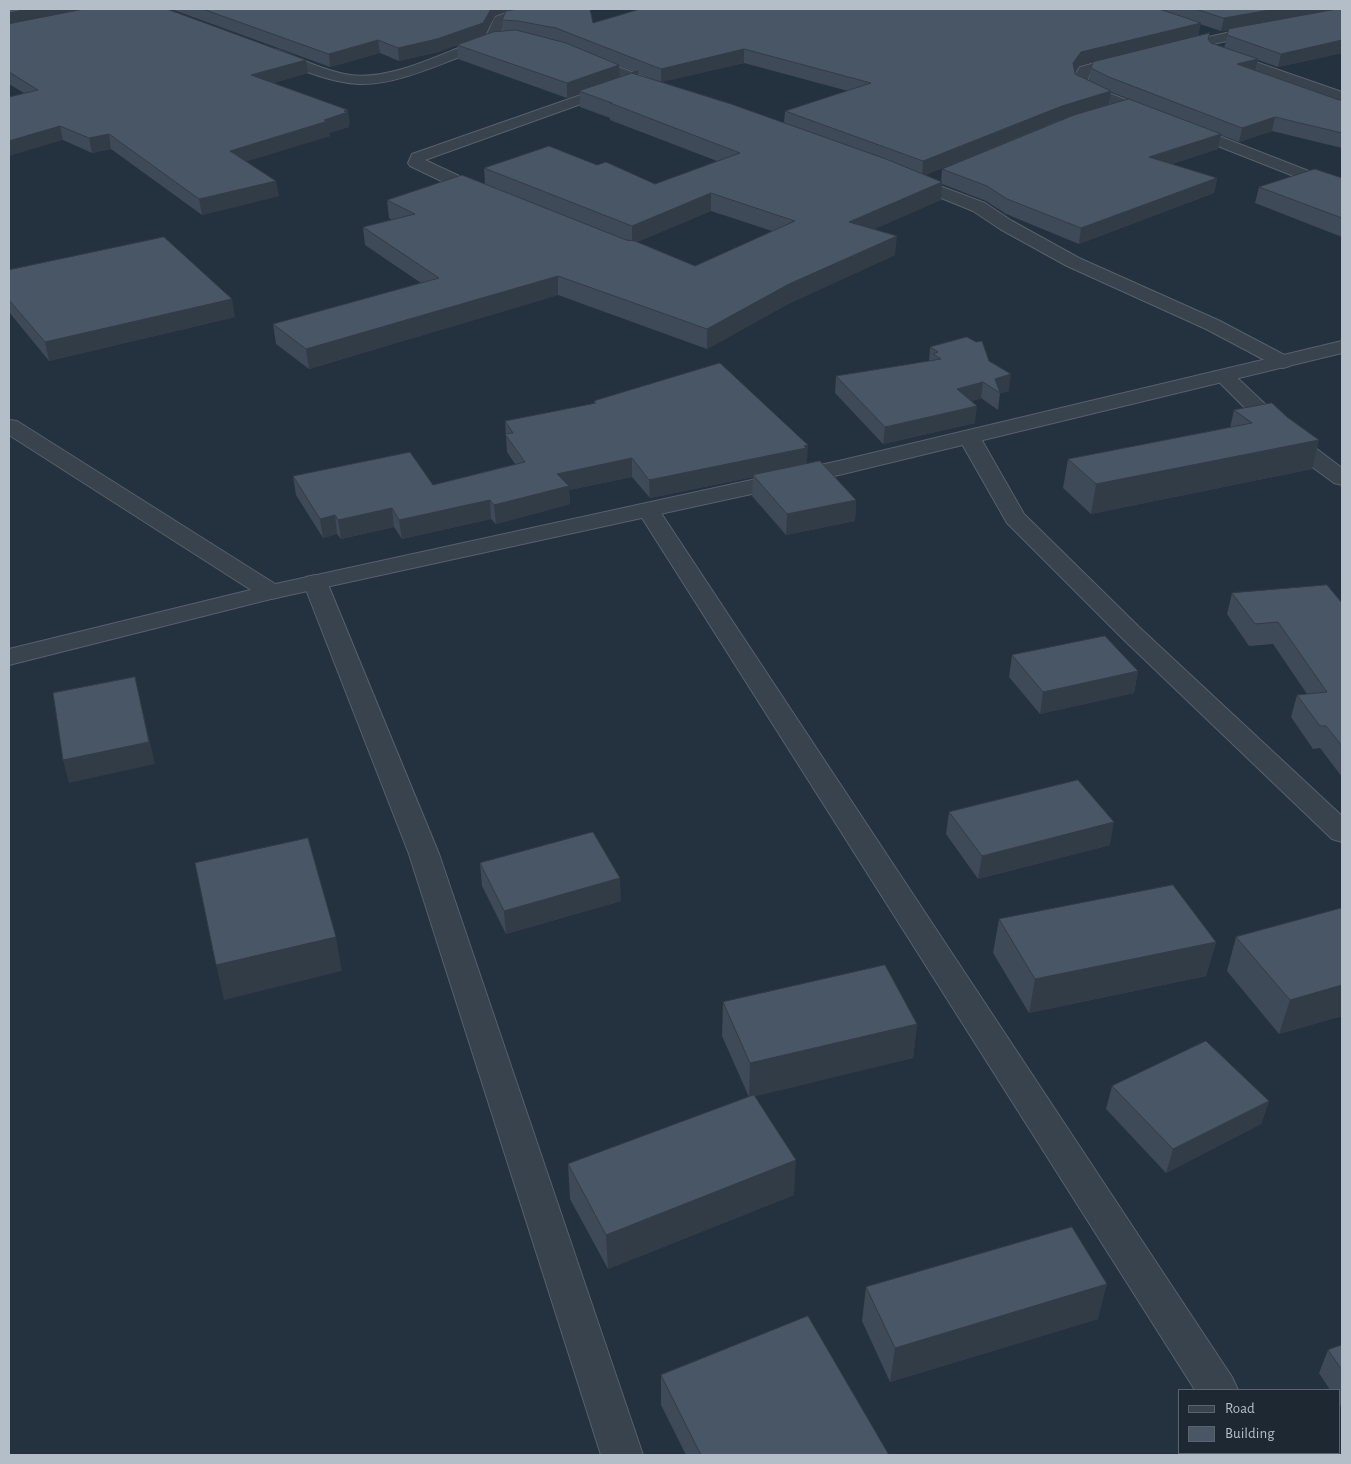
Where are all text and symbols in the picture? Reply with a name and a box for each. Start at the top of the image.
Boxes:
legend [1178,1389,1341,1454]
text: Road [1225,1401,1255,1416]
text: Building [1225,1426,1275,1441]

